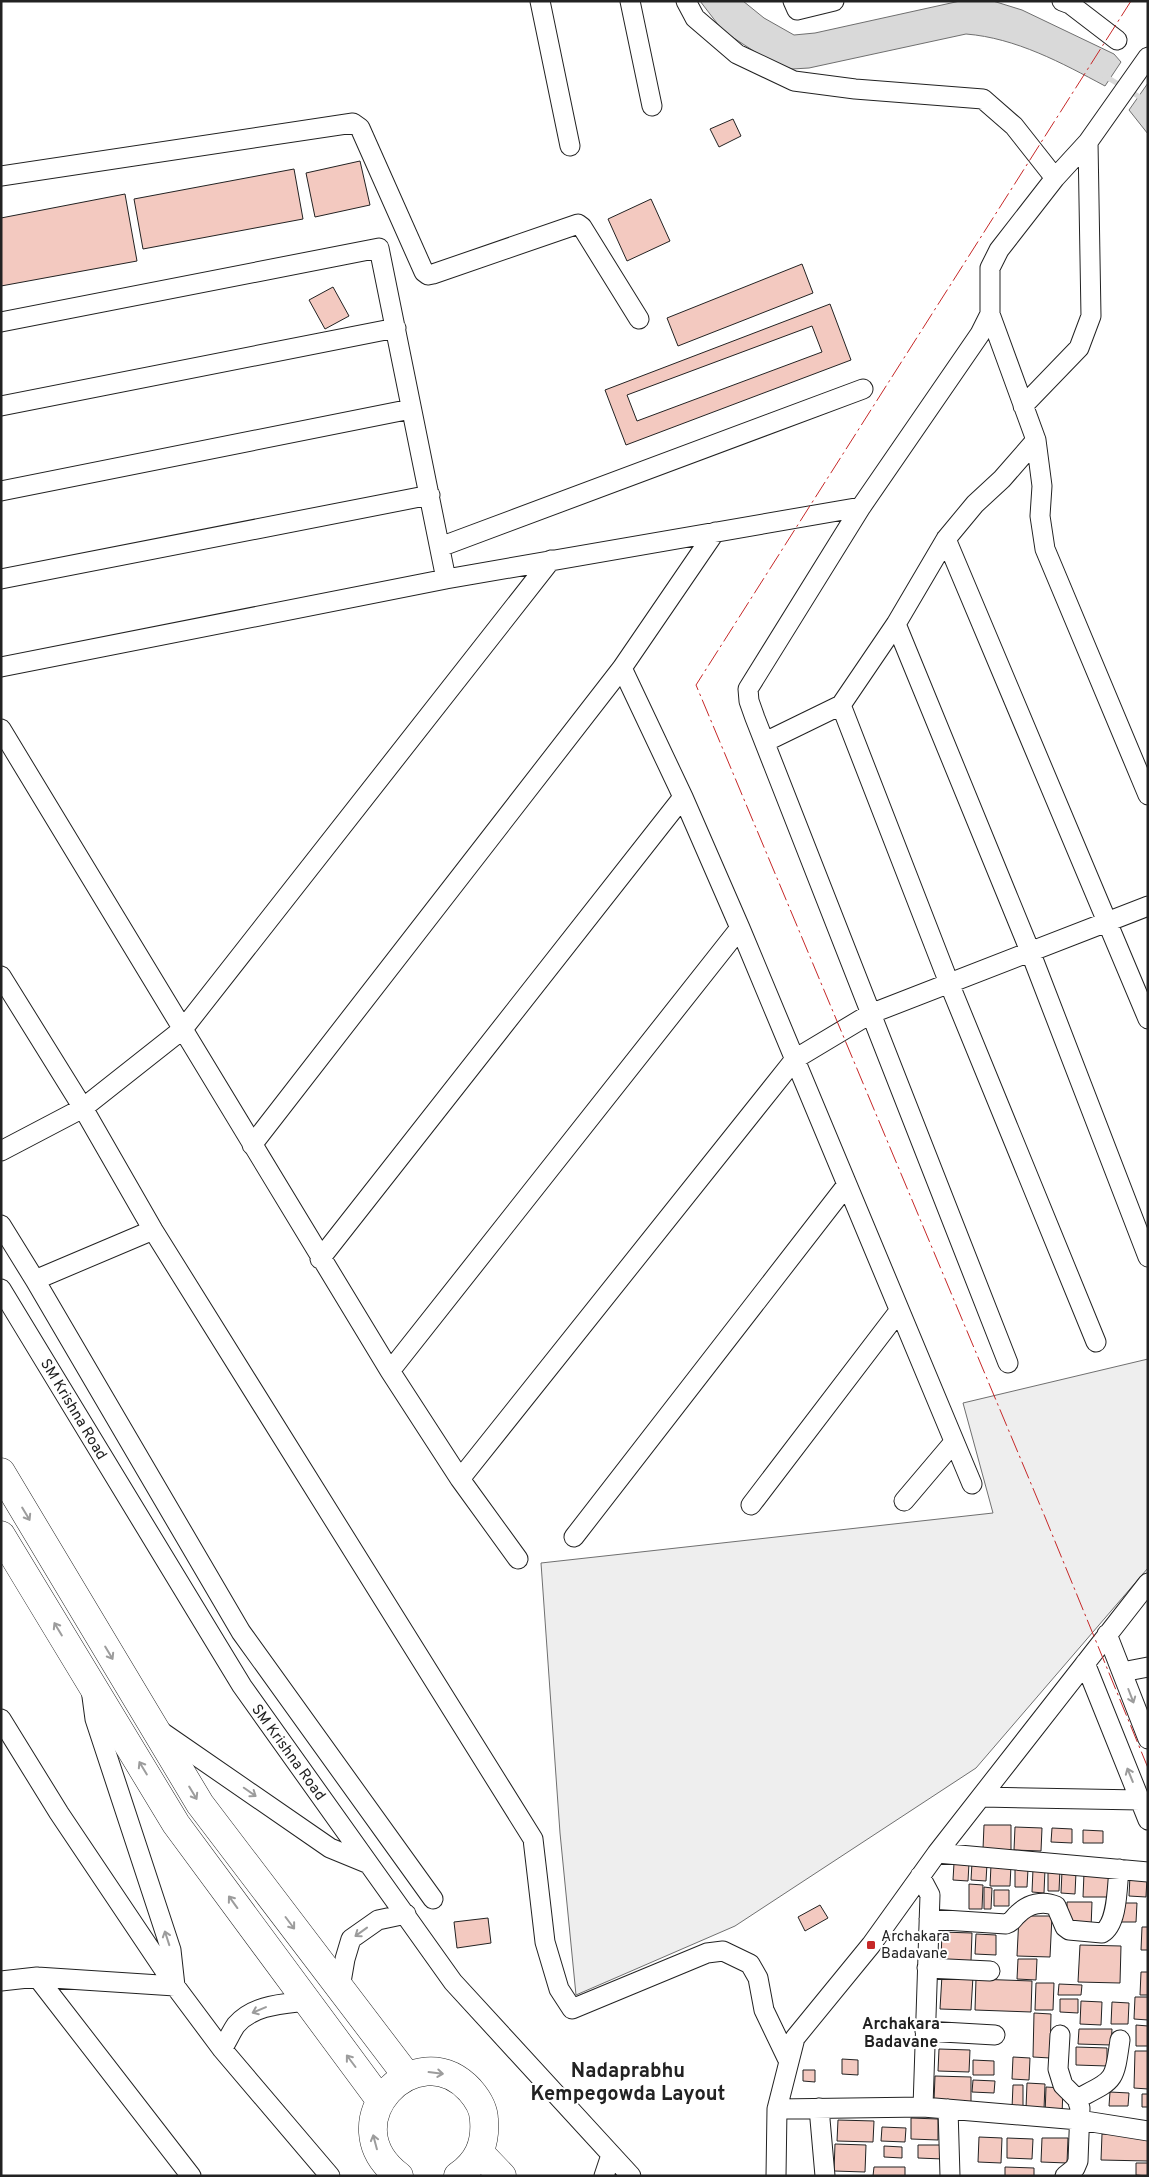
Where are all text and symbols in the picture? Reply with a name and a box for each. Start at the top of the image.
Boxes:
street label: SM Krishna Road [35,1356,110,1464]
one-way arrow [22,1506,32,1520]
one-way arrow [53,1622,63,1636]
one-way arrow [105,1646,115,1660]
one-way arrow [1127,1688,1136,1703]
street label: SM Krishna Road [246,1701,329,1805]
one-way arrow [137,1761,147,1775]
one-way arrow [1124,1768,1134,1783]
one-way arrow [188,1785,198,1799]
one-way arrow [243,1787,257,1797]
one-way arrow [228,1896,239,1909]
one-way arrow [285,1916,296,1929]
one-way arrow [354,1927,368,1937]
place label: Archakara Badavane [881,1928,950,1964]
one-way arrow [162,1931,172,1947]
marker: Archakara Badavane [865,1939,877,1951]
one-way arrow [252,2005,267,2015]
district label: Archakara Badavane [862,2015,940,2053]
one-way arrow [346,2054,356,2068]
district label: Nadaprabhu Kempegowda Layout [531,2059,726,2108]
one-way arrow [427,2068,443,2078]
one-way arrow [369,2134,379,2150]

